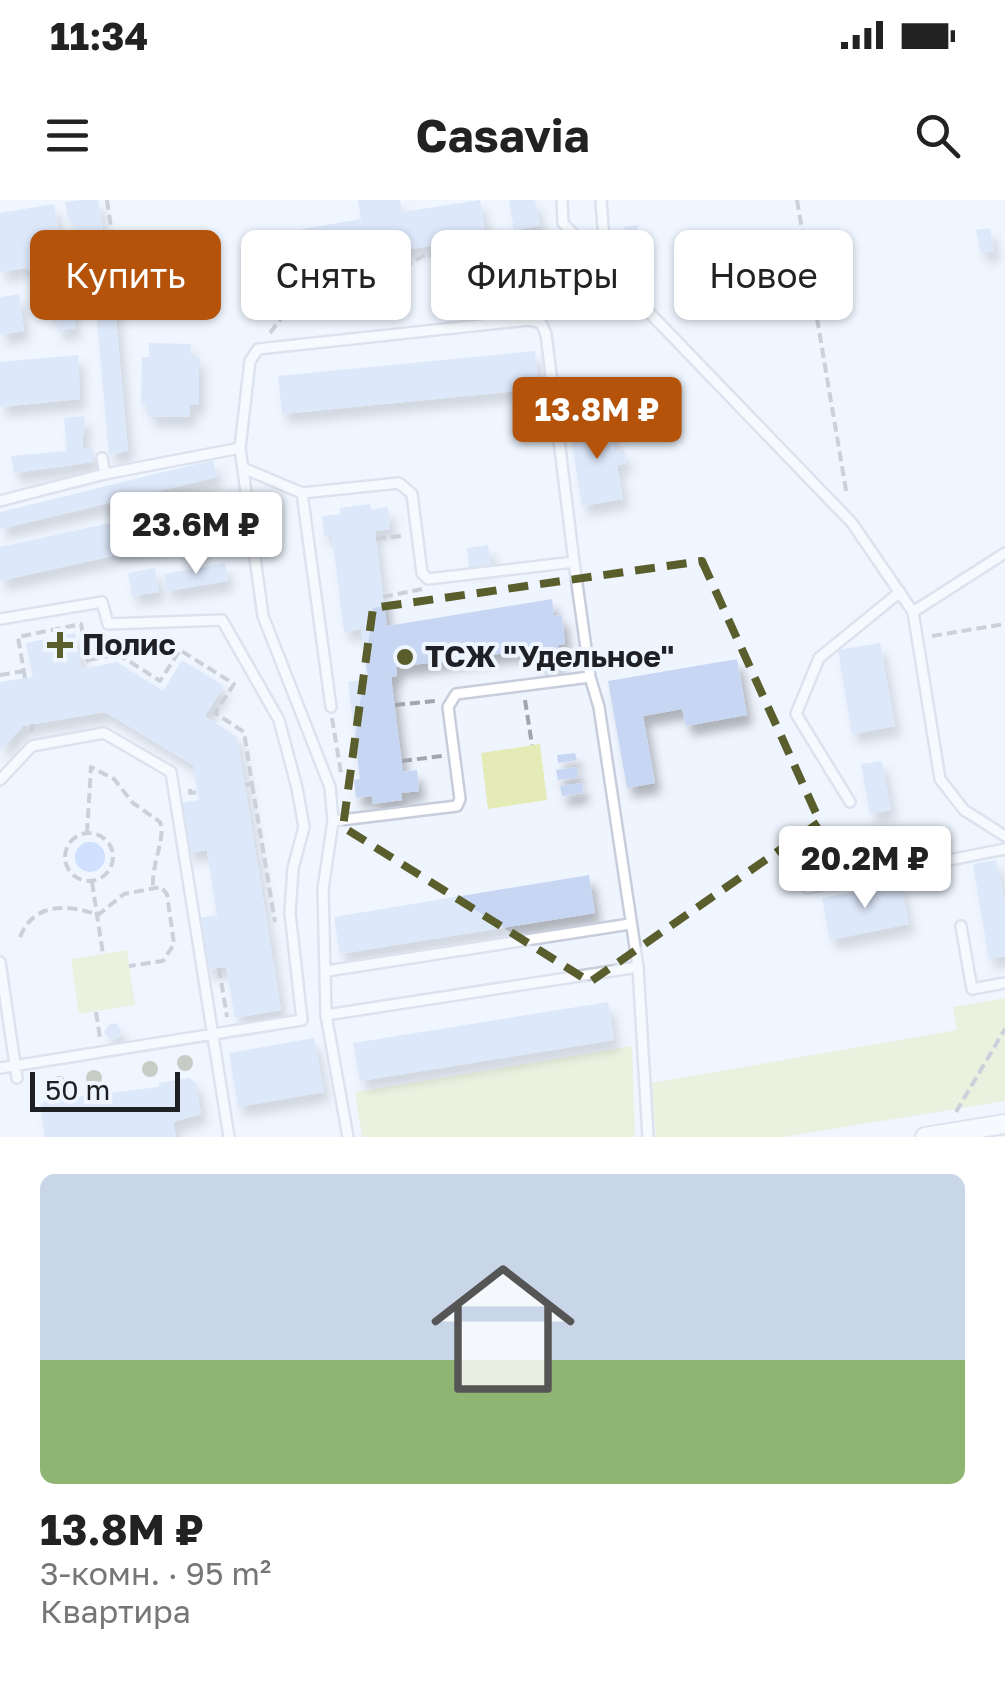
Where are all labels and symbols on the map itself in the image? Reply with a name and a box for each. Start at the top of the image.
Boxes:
pin: 13.8M ₽ [505,377,689,462]
pin: 23.6M ₽ [104,492,288,577]
place label: Полис [82,626,176,662]
marker: Полис [47,632,73,658]
place label: ТСЖ "Удельное" [425,638,674,674]
marker: ТСЖ "Удельное" [394,646,416,668]
pin: 20.2M ₽ [773,826,957,911]
scale bar [30,1067,180,1111]

